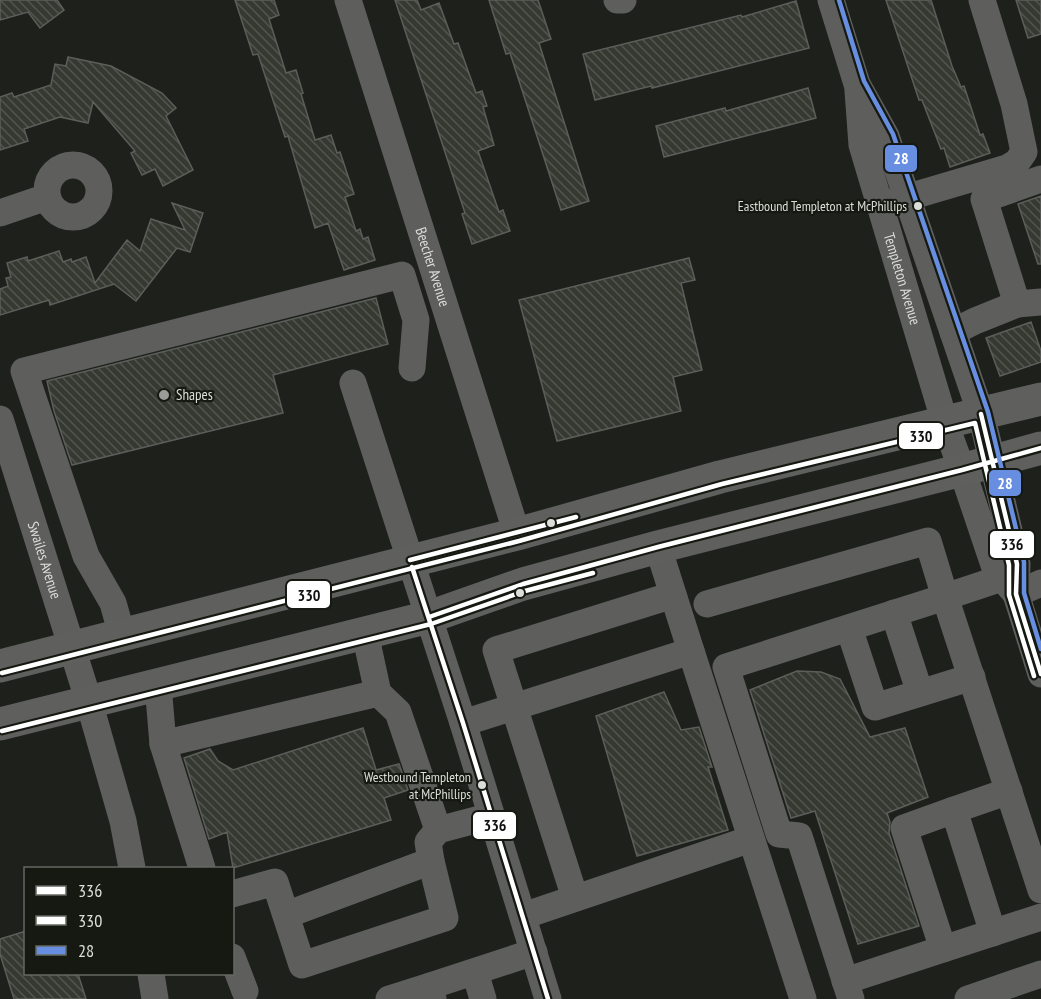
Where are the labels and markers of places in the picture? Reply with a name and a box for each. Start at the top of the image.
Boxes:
place label: Eastbound Templeton at McPhillips [738,197,907,215]
marker: Eastbound Templeton at McPhillips [912,200,924,212]
place label: Shapes [176,385,213,404]
marker: Shapes [157,388,171,402]
unlabelled marker [545,517,557,529]
unlabelled marker [514,587,526,599]
place label: Westbound Templeton at McPhillips [364,768,471,803]
marker: Westbound Templeton at McPhillips [476,779,488,791]

